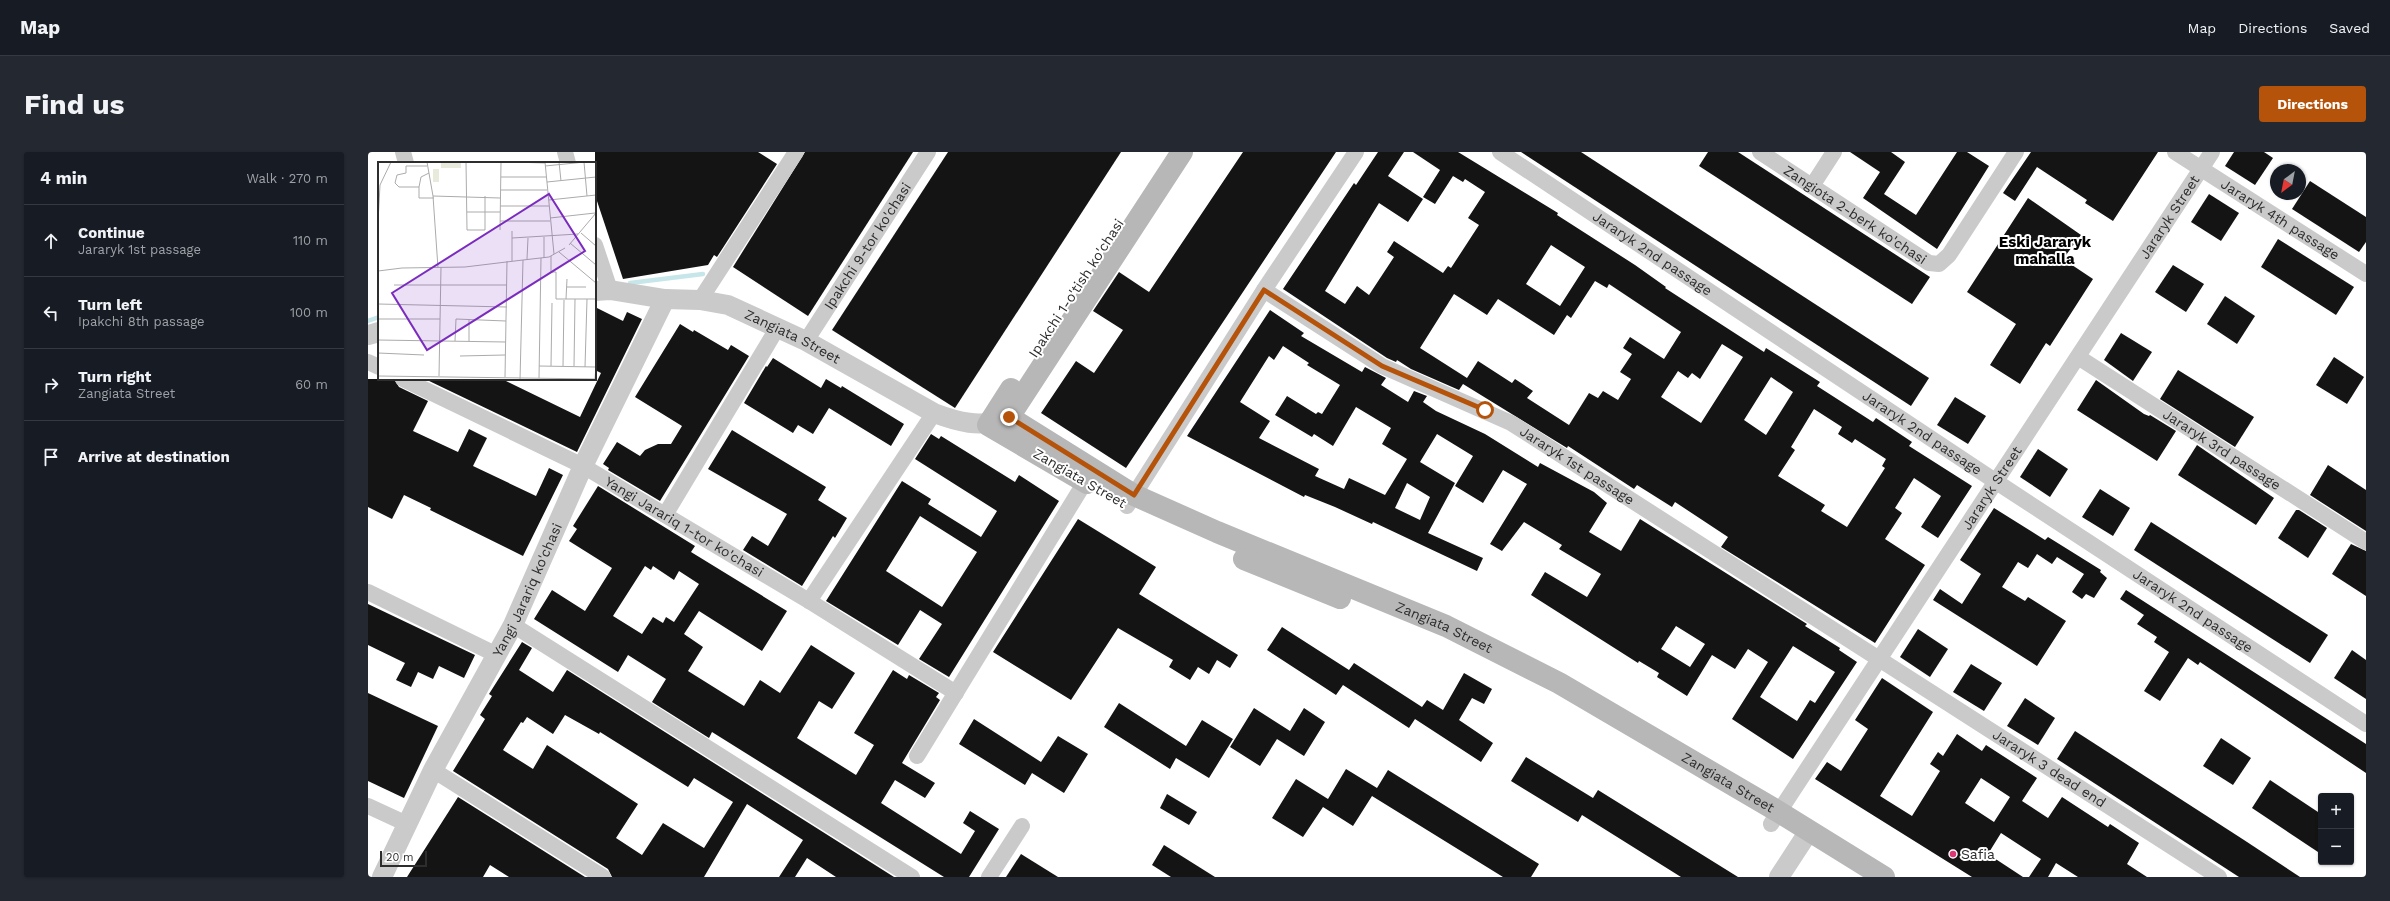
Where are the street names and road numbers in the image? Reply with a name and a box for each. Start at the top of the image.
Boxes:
street label: Zangiota 2-berk ko'chasi [1781,162,1930,267]
street label: Jararyk Street [2136,172,2203,262]
street label: Jararyk 4th passage [2218,176,2343,263]
street label: Ipakchi 9-tor ko'chasi [820,180,914,312]
street label: Jararyk 2nd passage [1590,208,1715,299]
street label: Ipakchi 1-o'tish ko'chasi [1025,216,1127,360]
street label: Zangiata Street [742,306,843,367]
street label: Jararyk 2nd passage [1860,387,1985,478]
street label: Jararyk 3rd passage [2160,406,2284,493]
street label: Jararyk 1st passage [1517,423,1637,508]
street label: Jararyk Street [1958,443,2025,533]
street label: Zangiata Street [1031,445,1129,511]
street label: Yangi Jarariq 1-tor ko'chasi [602,473,767,580]
street label: Yangi Jarariq ko'chasi [489,521,565,659]
street label: Jararyk 2nd passage [2130,566,2256,656]
street label: Zangiata Street [1393,598,1495,656]
street label: Jararyk 3 dead end [1990,726,2109,810]
street label: Zangiata Street [1679,749,1778,816]

